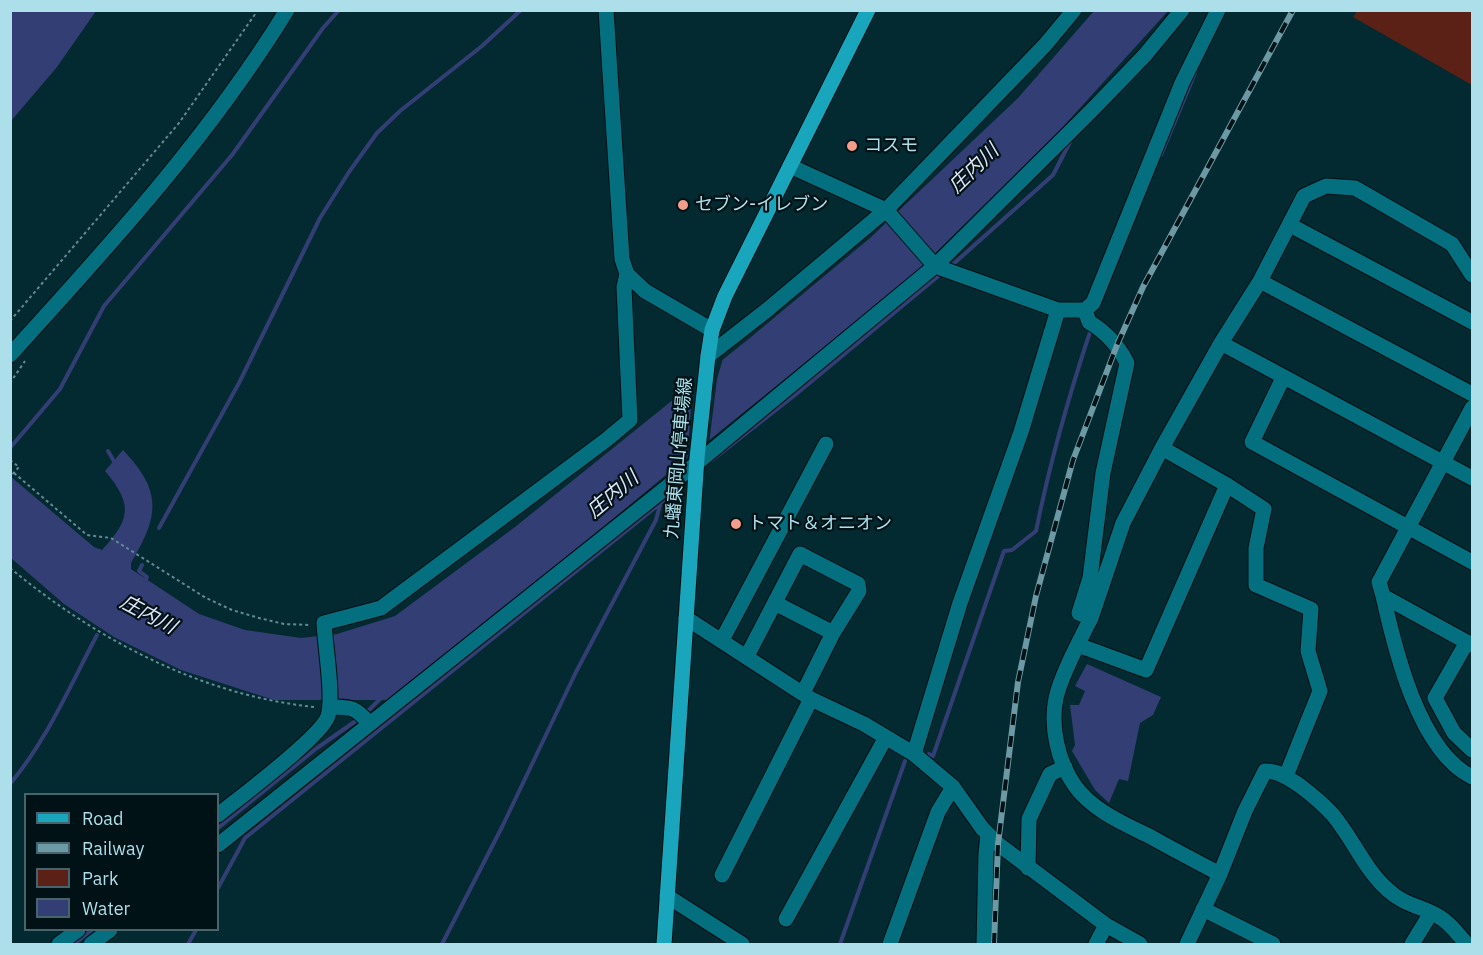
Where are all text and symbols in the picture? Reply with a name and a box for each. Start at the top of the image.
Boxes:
place label: コスモ [864,135,918,157]
marker: コスモ [845,139,859,153]
water label: 庄内川 [944,140,1004,198]
place label: セブン-イレブン [695,194,828,216]
marker: セブン-イレブン [676,198,690,212]
street label: 九蟠東岡山停車場線 [661,376,697,540]
water label: 庄内川 [582,467,644,523]
place label: トマト＆オニオン [748,513,892,535]
marker: トマト＆オニオン [729,517,743,531]
water label: 庄内川 [116,590,180,640]
legend [24,793,219,931]
text: Road [82,807,123,830]
text: Railway [82,837,144,860]
text: Park [82,867,118,890]
text: Water [82,897,130,920]

